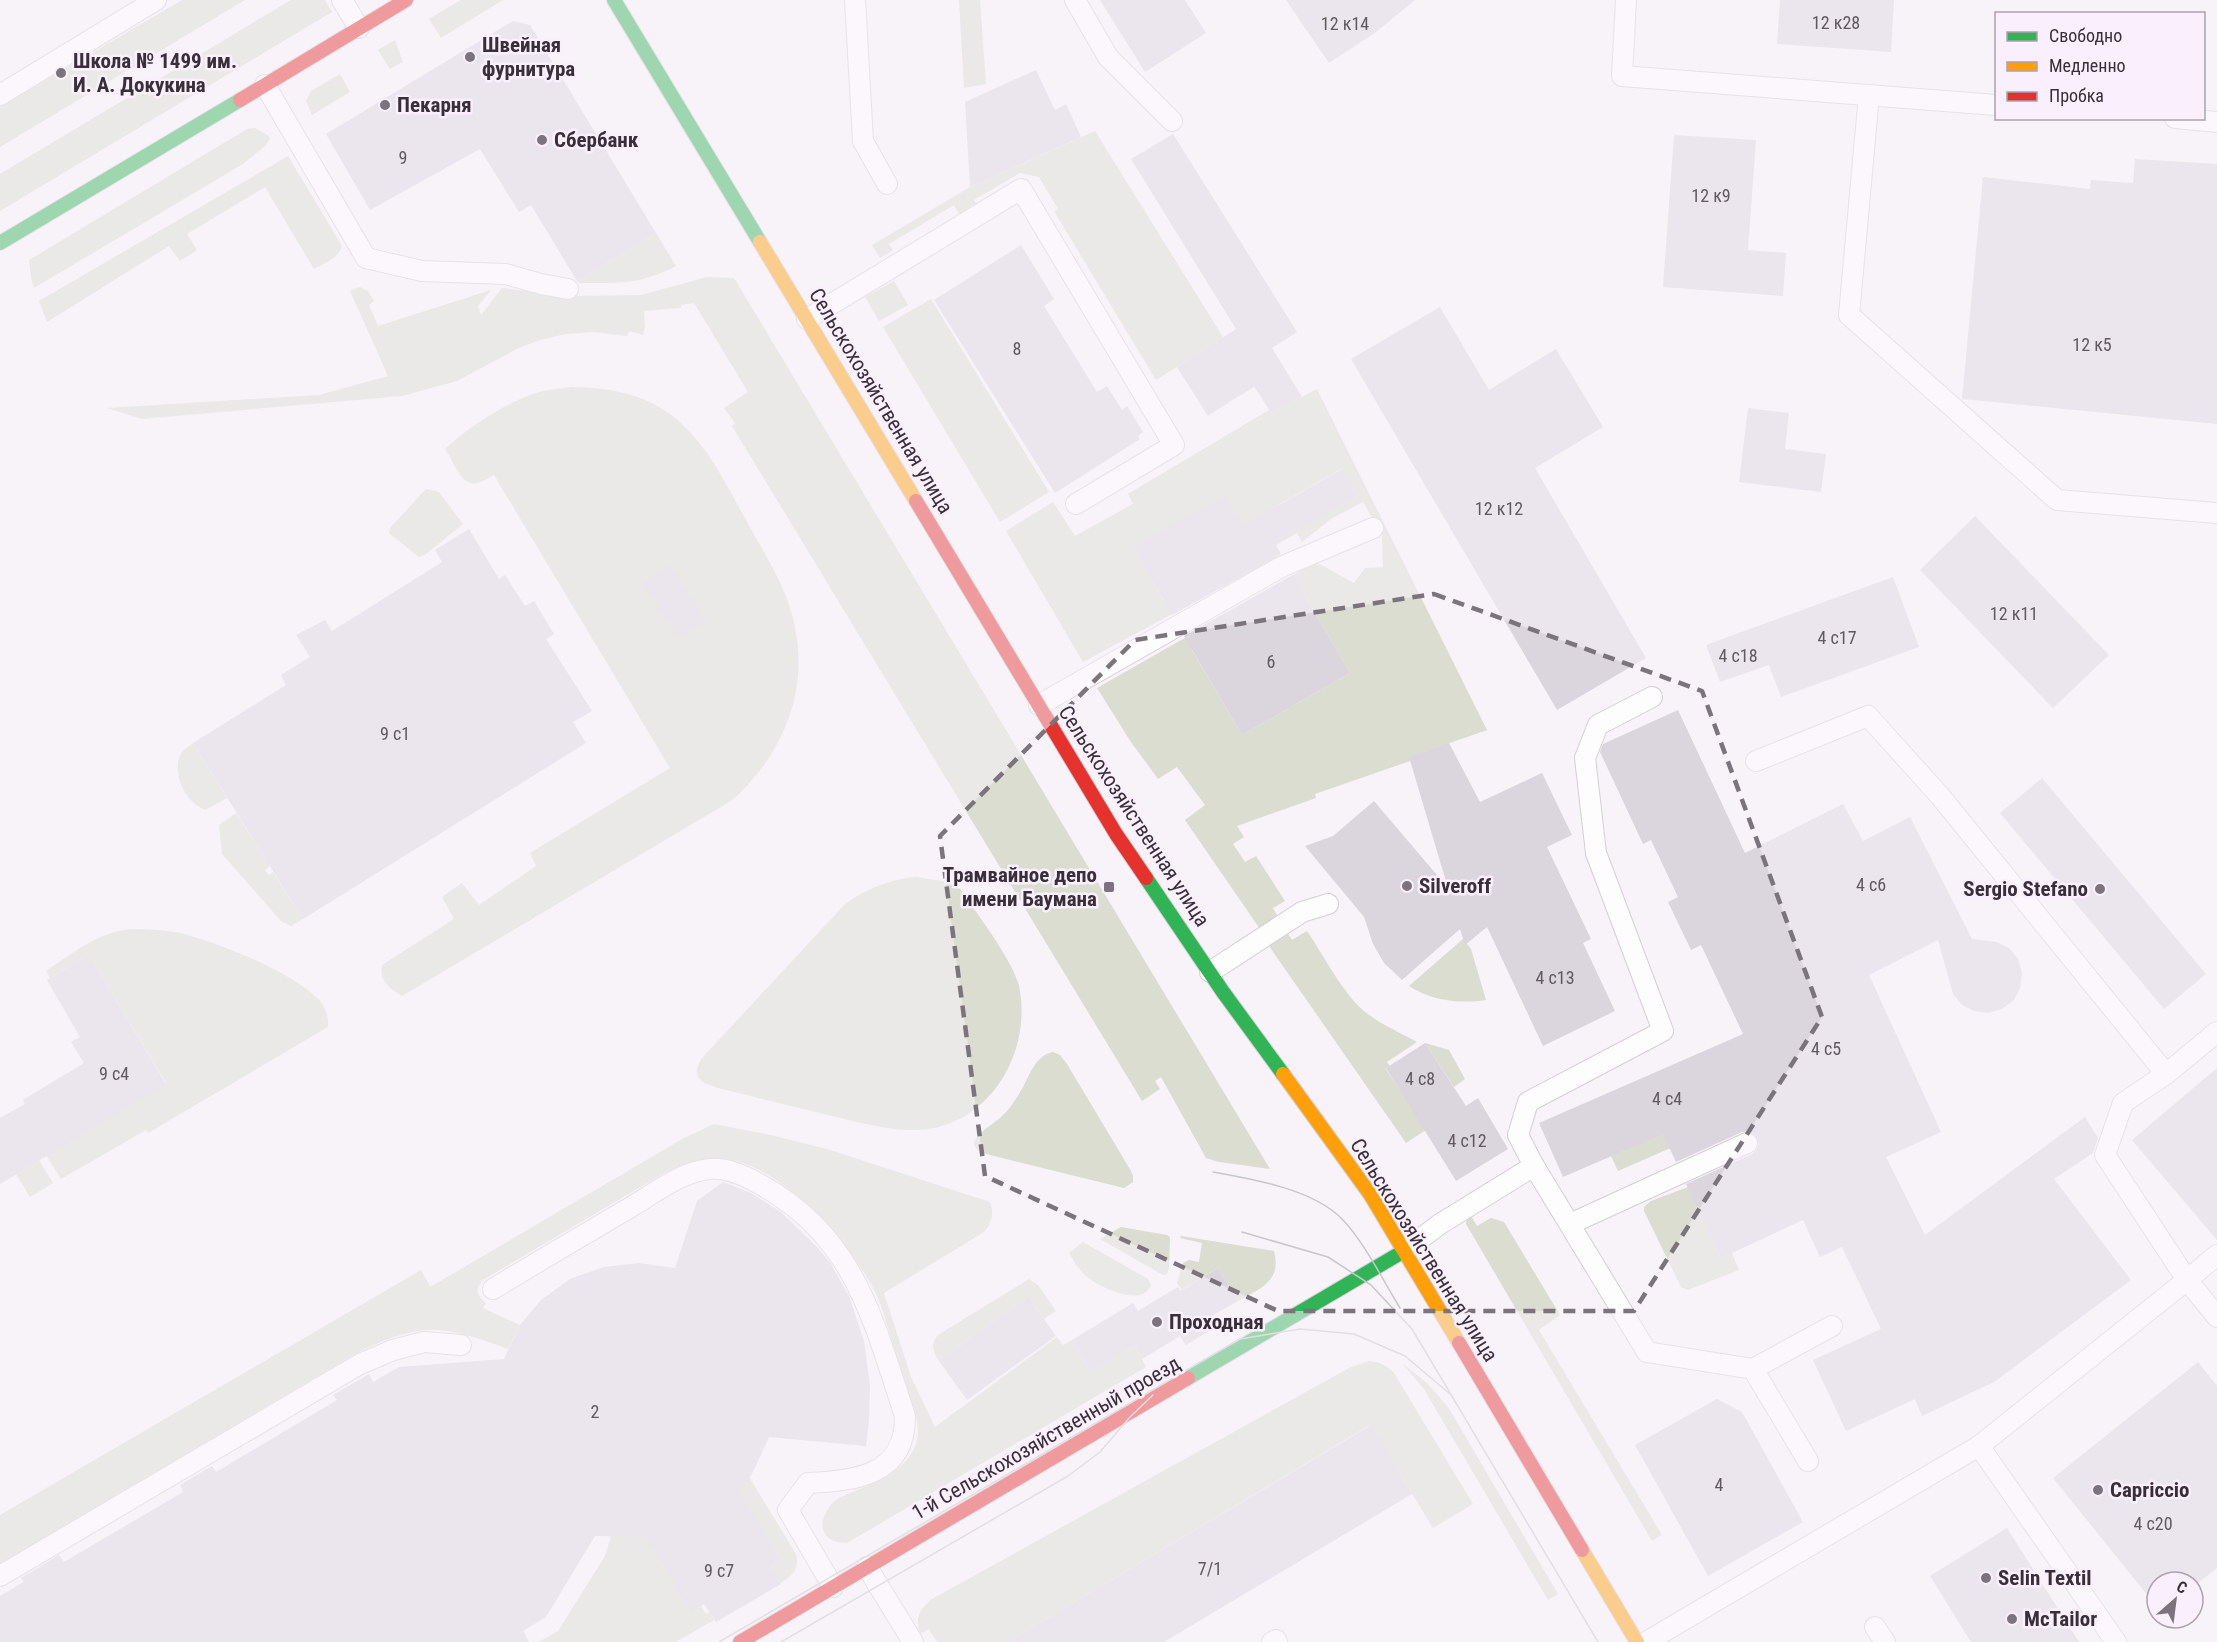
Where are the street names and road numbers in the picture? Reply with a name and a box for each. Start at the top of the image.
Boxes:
street label: Сельскохозяйственная улица [804,284,958,518]
street label: Сельскохозяйственная улица [1054,701,1214,931]
street label: Сельскохозяйственная улица [1345,1134,1503,1366]
street label: 1-й Сельскохозяйственный проезд [908,1351,1184,1525]

